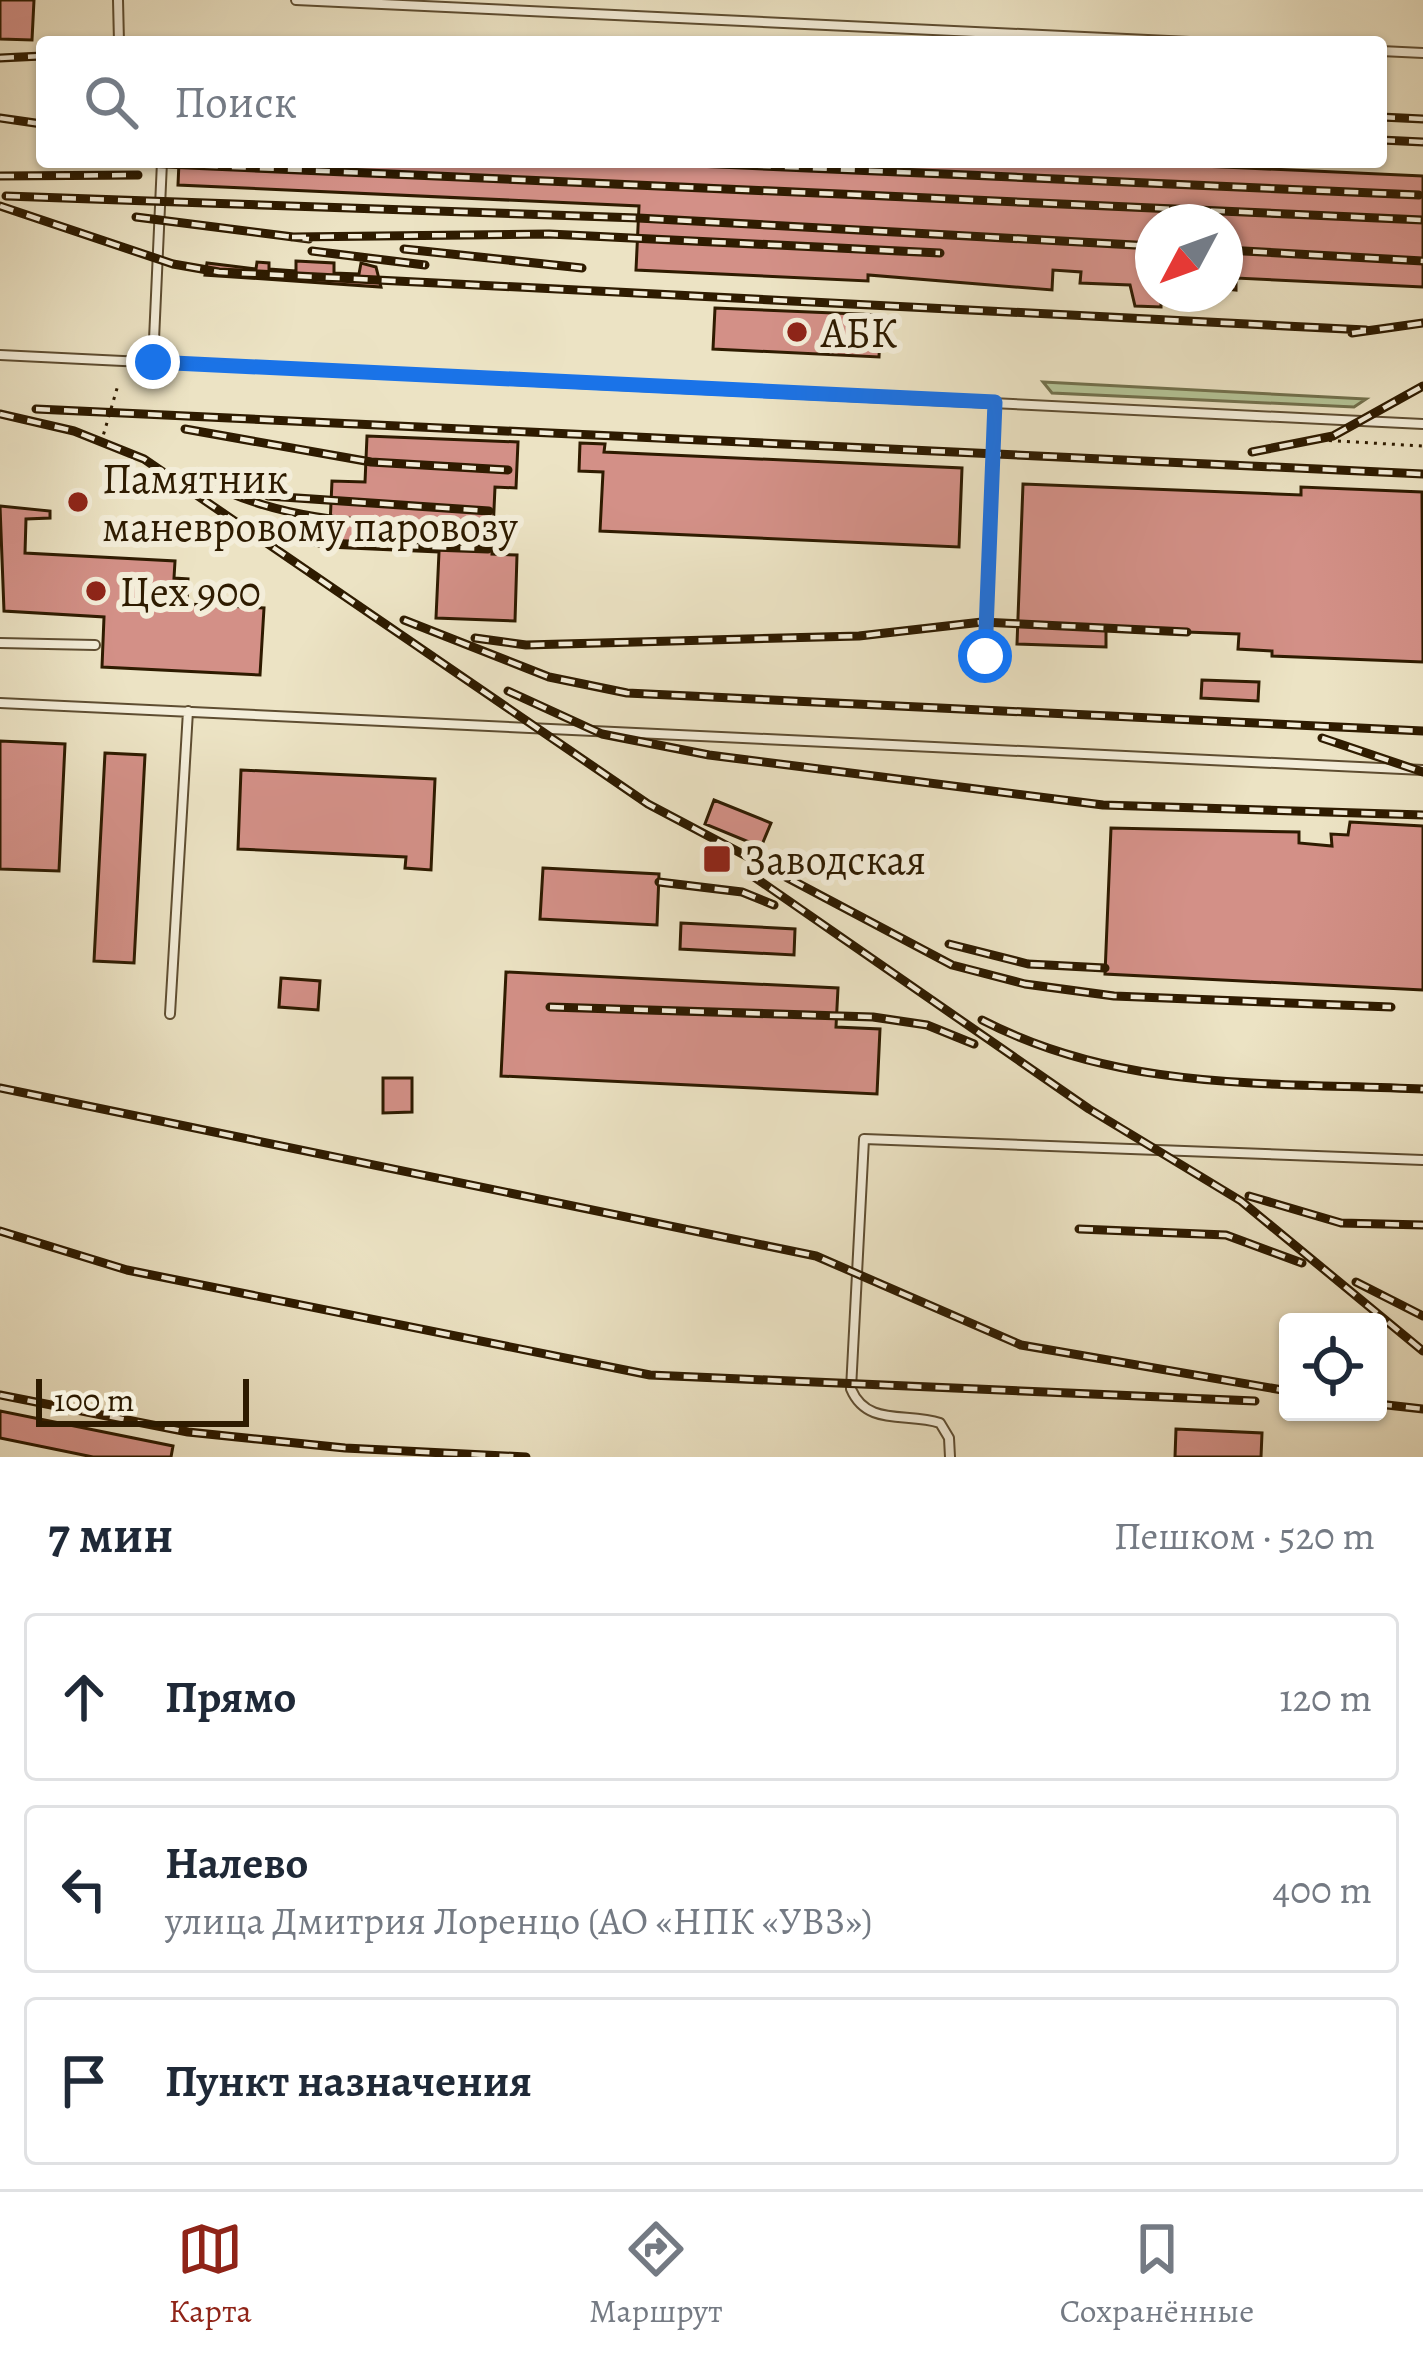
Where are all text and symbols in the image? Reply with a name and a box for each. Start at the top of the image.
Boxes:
search box [36,36,1387,168]
icon: search [78,69,144,135]
text: Поиск [174,71,297,133]
north arrow [1135,204,1243,312]
place label: АБК [820,304,898,361]
marker: АБК [784,319,810,345]
route end [126,335,180,389]
place label: Памятник маневровому паровозу [102,450,519,555]
marker: Памятник маневровому паровозу [65,489,91,515]
place label: Цех 900 [120,563,261,620]
marker: Цех 900 [83,578,109,604]
route start [958,629,1012,683]
place label: Заводская [744,831,926,888]
marker: Заводская [701,843,733,875]
map controls [1279,1313,1387,1421]
button: locate [1279,1313,1387,1421]
scale bar [36,1373,249,1426]
text: 100 m [54,1377,134,1422]
text: 7 мин [48,1500,173,1570]
text: Пешком · 520 m [1114,1509,1375,1562]
icon: ahead [51,1664,117,1730]
text: Прямо [165,1666,296,1728]
text: 120 m [1279,1671,1372,1724]
text: Налево [165,1832,308,1894]
icon: left [51,1856,117,1922]
text: 400 m [1273,1863,1372,1916]
text: улица Дмитрия Лоренцо (АО «НПК «УВЗ») [165,1894,873,1947]
icon: arrive [51,2048,117,2114]
text: Пункт назначения [165,2050,532,2112]
tab: Карта [169,2216,252,2333]
tab: Маршрут [589,2216,723,2333]
tab: Сохранённые [1060,2216,1254,2333]

